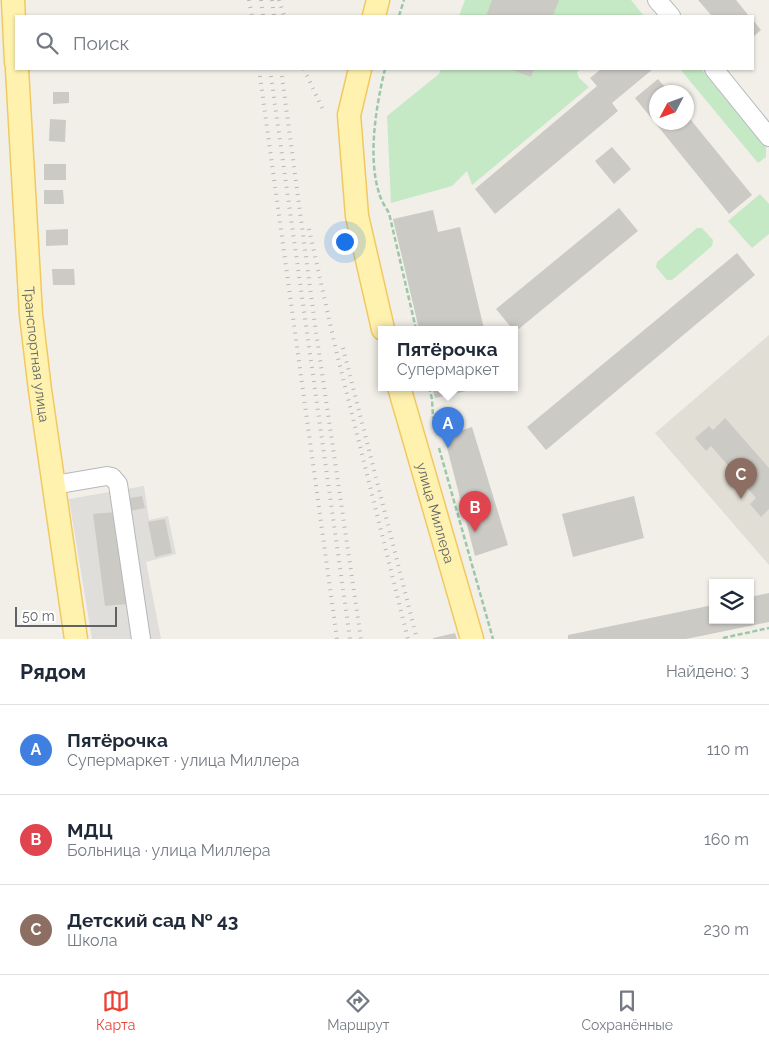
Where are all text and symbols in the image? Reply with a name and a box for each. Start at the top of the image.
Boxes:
search box [15,15,754,70]
icon: search [33,29,61,57]
text: Поиск [73,32,129,54]
north arrow [649,85,694,130]
your location [332,229,358,255]
street label: Транспортная улица [21,286,53,423]
popup [378,326,518,391]
text: Пятёрочка [397,338,498,360]
text: Супермаркет [397,360,499,379]
pin: A [432,407,464,448]
pin: C [725,458,757,499]
street label: улица Миллера [413,461,458,565]
pin: B [459,491,491,532]
map controls [709,579,754,624]
button: layers [709,579,754,624]
scale bar [15,604,118,627]
text: 50 m [22,608,55,624]
text: Рядом [20,659,86,684]
text: Найдено: 3 [666,662,749,681]
text: Пятёрочка [67,729,168,751]
text: A [31,740,41,759]
text: 110 m [707,740,749,759]
text: Супермаркет · улица Миллера [67,751,300,770]
text: МДЦ [67,819,113,841]
text: B [31,830,41,849]
text: 160 m [704,830,749,849]
text: Больница · улица Миллера [67,841,271,860]
text: Детский сад № 43 [67,909,238,931]
text: C [31,920,41,939]
text: 230 m [704,920,749,939]
text: Школа [67,931,117,950]
tab: Карта [96,987,135,1033]
tab: Маршрут [327,987,390,1033]
tab: Сохранённые [581,987,673,1033]

